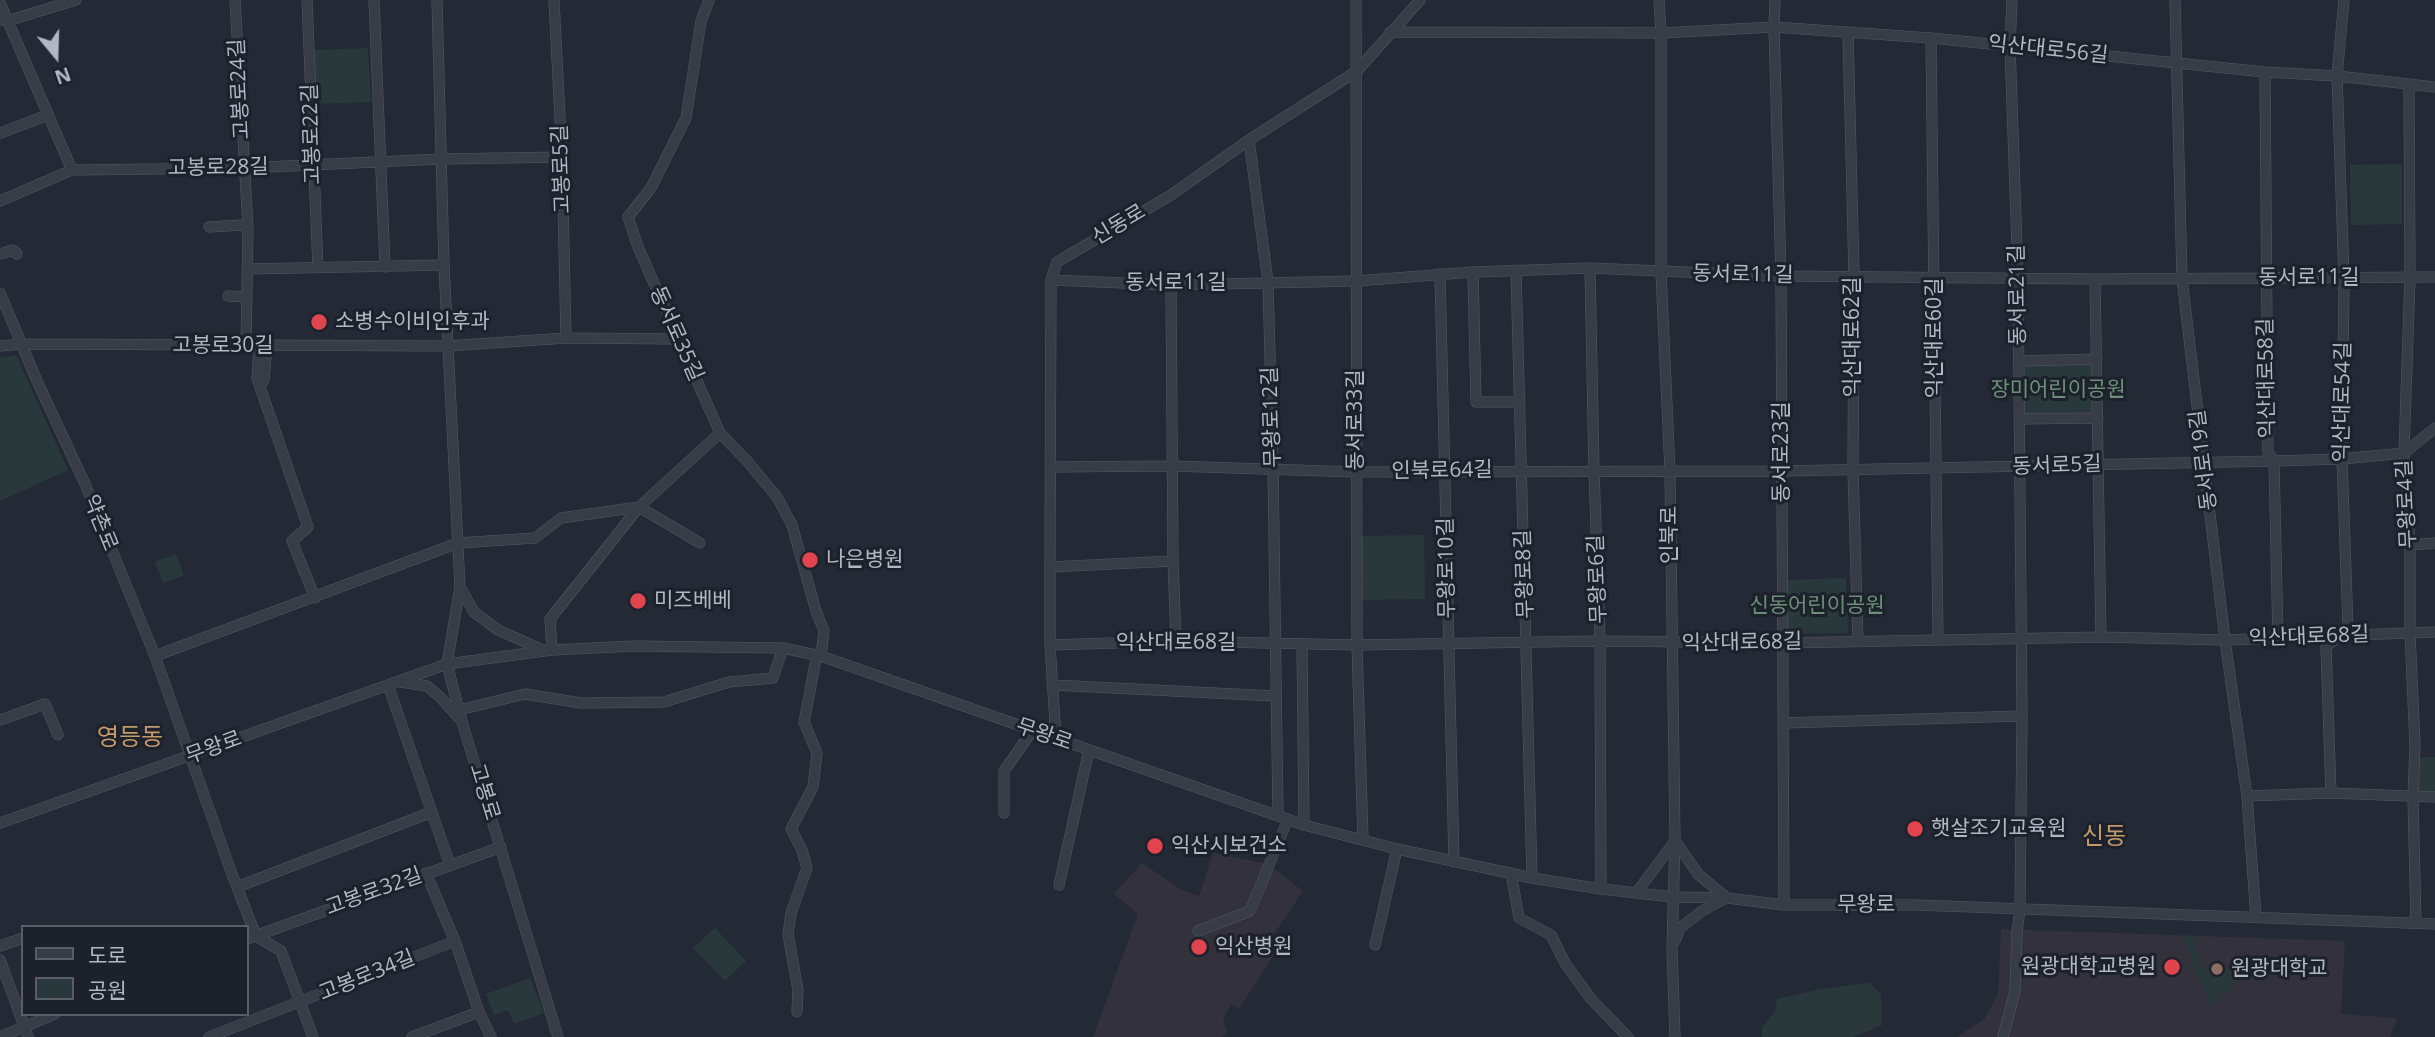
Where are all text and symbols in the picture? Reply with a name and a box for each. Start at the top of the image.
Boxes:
north arrow [21,21,91,91]
street label: 익산대로56길 [1987,31,2109,69]
street label: 고봉로24길 [225,38,255,140]
text: N [51,61,74,91]
street label: 고봉로22길 [298,83,326,185]
street label: 고봉로5길 [548,124,576,214]
street label: 고봉로28길 [167,155,269,181]
street label: 신동로 [1088,199,1150,251]
street label: 동서로21길 [2005,244,2031,346]
street label: 동서로11길 [1692,262,1794,288]
street label: 동서로11길 [2258,265,2360,291]
street label: 동서로11길 [1125,270,1227,296]
street label: 익산대로62길 [1840,277,1866,397]
street label: 익산대로60길 [1922,278,1948,398]
street label: 동서로35길 [644,283,708,385]
place label: 소병수이비인후과 [335,309,490,335]
marker: 소병수이비인후과 [309,312,329,332]
street label: 익산대로58길 [2253,317,2281,439]
street label: 고봉로30길 [172,333,274,359]
street label: 익산대로54길 [2329,341,2357,463]
street label: 무왕로12길 [1258,366,1286,468]
street label: 동서로33길 [1343,369,1369,471]
park label: 장미어린이공원 [1990,377,2126,403]
street label: 동서로23길 [1769,401,1795,503]
street label: 동서로19길 [2185,408,2223,512]
street label: 동서로5길 [2012,452,2102,480]
street label: 인북로64길 [1391,458,1493,484]
street label: 무왕로4길 [2392,459,2422,549]
street label: 약촌로 [77,491,123,555]
street label: 인북로 [1657,506,1683,564]
street label: 무왕로10길 [1434,517,1460,619]
street label: 무왕로8길 [1511,529,1539,619]
street label: 무왕로6길 [1584,534,1612,624]
place label: 나은병원 [826,547,903,573]
marker: 나은병원 [800,550,820,570]
place label: 미즈베베 [654,588,731,614]
marker: 미즈베베 [628,591,648,611]
park label: 신동어린이공원 [1749,593,1885,619]
street label: 익산대로68길 [2248,622,2370,652]
street label: 익산대로68길 [1681,629,1803,657]
street label: 익산대로68길 [1116,630,1236,656]
street label: 무왕로 [1012,714,1076,756]
district label: 영등동 [97,724,163,752]
street label: 무왕로 [182,726,246,770]
street label: 고봉로 [463,761,505,823]
place label: 햇살조기교육원 [1931,816,2066,842]
marker: 햇살조기교육원 [1905,819,1925,839]
district label: 신동 [2082,823,2126,851]
place label: 익산시보건소 [1171,833,1287,859]
marker: 익산시보건소 [1145,836,1165,856]
street label: 고봉로32길 [322,863,426,921]
street label: 무왕로 [1837,892,1895,918]
legend [21,925,248,1016]
place label: 익산병원 [1215,934,1292,960]
marker: 익산병원 [1189,937,1209,957]
text: 도로 [88,941,127,969]
street label: 고봉로34길 [315,945,419,1007]
place label: 원광대학교병원 [2021,954,2156,980]
place label: 원광대학교 [2231,956,2328,982]
marker: 원광대학교병원 [2162,957,2182,977]
marker: 원광대학교 [2209,961,2225,977]
text: 공원 [88,976,127,1004]

